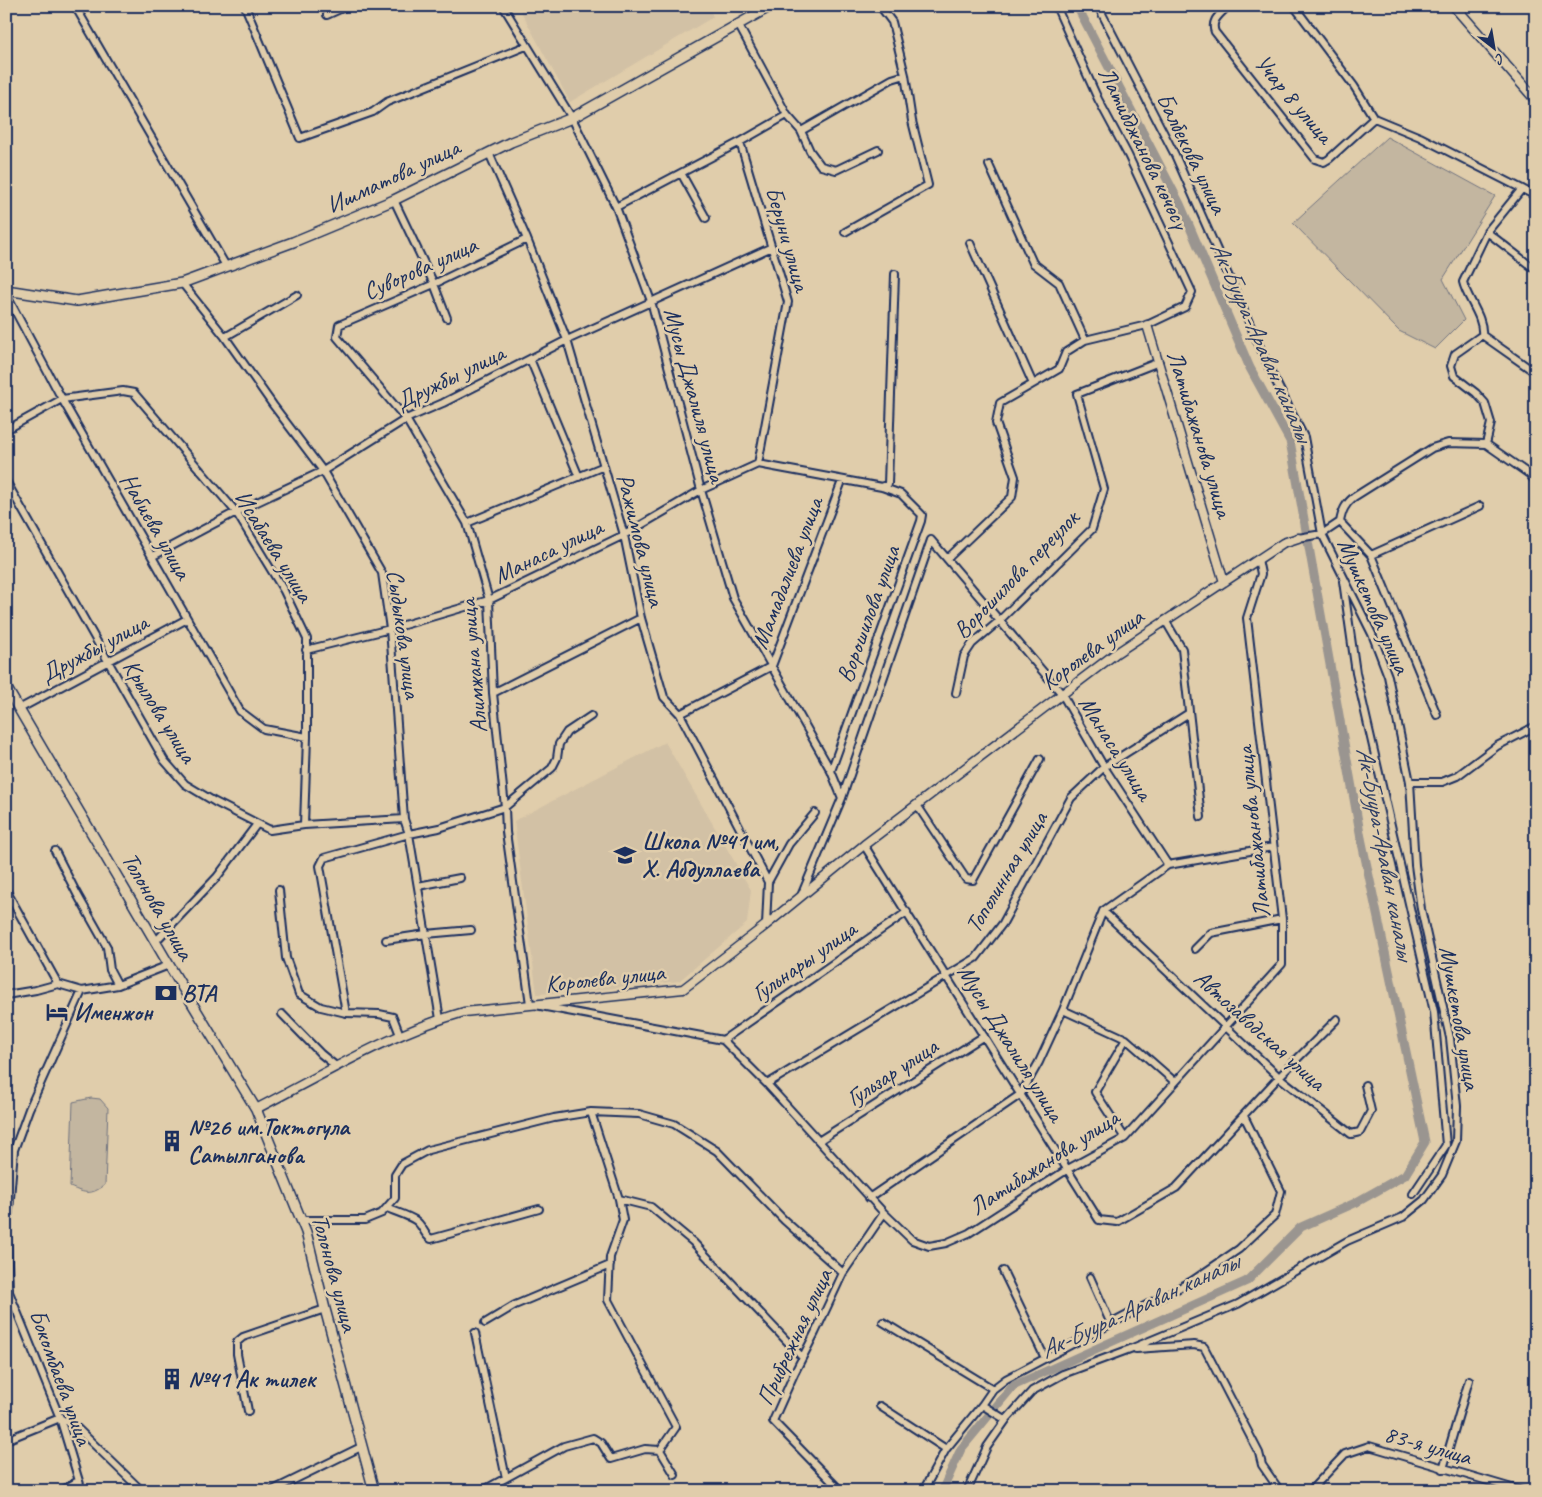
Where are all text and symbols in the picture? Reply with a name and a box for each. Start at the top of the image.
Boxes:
north arrow [1470,22,1520,72]
street label: Учар 8 улица [1248,48,1341,151]
text: С [1491,50,1508,69]
street label: Латибджанова көчөсү [1092,62,1197,236]
street label: Балбекова улица [1150,88,1235,220]
street label: Ишматова улица [322,131,466,220]
street label: Беруни улица [759,183,818,297]
street label: Суворова улица [358,229,483,306]
water label: Ак-Буура-Араван каналы [1203,236,1321,450]
street label: Мусы Джалиля улица [657,305,733,488]
street label: Дружбы улица [391,337,511,416]
street label: Латибажанова улица [1160,347,1240,523]
street label: Набиева улица [114,467,199,586]
street label: Ражимова улица [610,471,672,611]
street label: Исабаева улица [228,484,321,609]
street label: Мамадалиева улица [744,491,830,653]
street label: Ворошилова переулок [947,502,1087,645]
street label: Манаса улица [489,511,609,590]
street label: Мушкетова улица [1331,534,1418,680]
street label: Ворошилова улица [829,540,907,686]
street label: Сыдыкова улица [380,568,428,702]
street label: Алимжана улица [452,596,494,734]
street label: Королева улица [1035,601,1150,696]
street label: Дружбы улица [35,606,155,689]
street label: Крылова улица [116,654,204,769]
street label: Манаса улица [1072,690,1161,808]
street label: Латибажанова улица [1229,742,1277,919]
water label: Ак-Буура-Араван каналы [1349,744,1422,966]
street label: Тополинная улица [958,805,1055,938]
place label: Школа №41 им, Х. Абдуллаева [642,826,779,884]
school or university icon: Школа №41 им, Х. Абдуллаева [612,842,638,868]
street label: Толонова улица [115,847,202,967]
street label: Гульнары улица [746,913,864,1008]
street label: Мушкетова улица [1433,944,1488,1094]
street label: Королева улица [544,957,668,999]
street label: Мусы Джалиля улица [951,959,1072,1129]
street label: Автозаводская улица [1188,963,1333,1098]
place label: BTA [182,978,218,1008]
bank icon: BTA [153,980,179,1006]
place label: Именжон [74,997,154,1027]
hotel icon: Именжон [44,999,70,1025]
street label: Гульзар улица [841,1031,945,1113]
street label: Латибажанова улица [963,1101,1126,1222]
place label: №26 им.Токтогула Сатылганова [188,1112,351,1170]
building icon: №26 им.Токтогула Сатылганова [159,1128,185,1154]
street label: Толонова улица [305,1211,365,1336]
water label: Ак-Буура-Араван каналы [1035,1244,1247,1366]
street label: Прибрежная улица [749,1263,839,1410]
street label: Бокомбаева улица [23,1305,100,1450]
place label: №41 Ак тилек [188,1364,318,1394]
building icon: №41 Ак тилек [159,1366,185,1392]
street label: 83-я улица [1381,1418,1476,1472]

